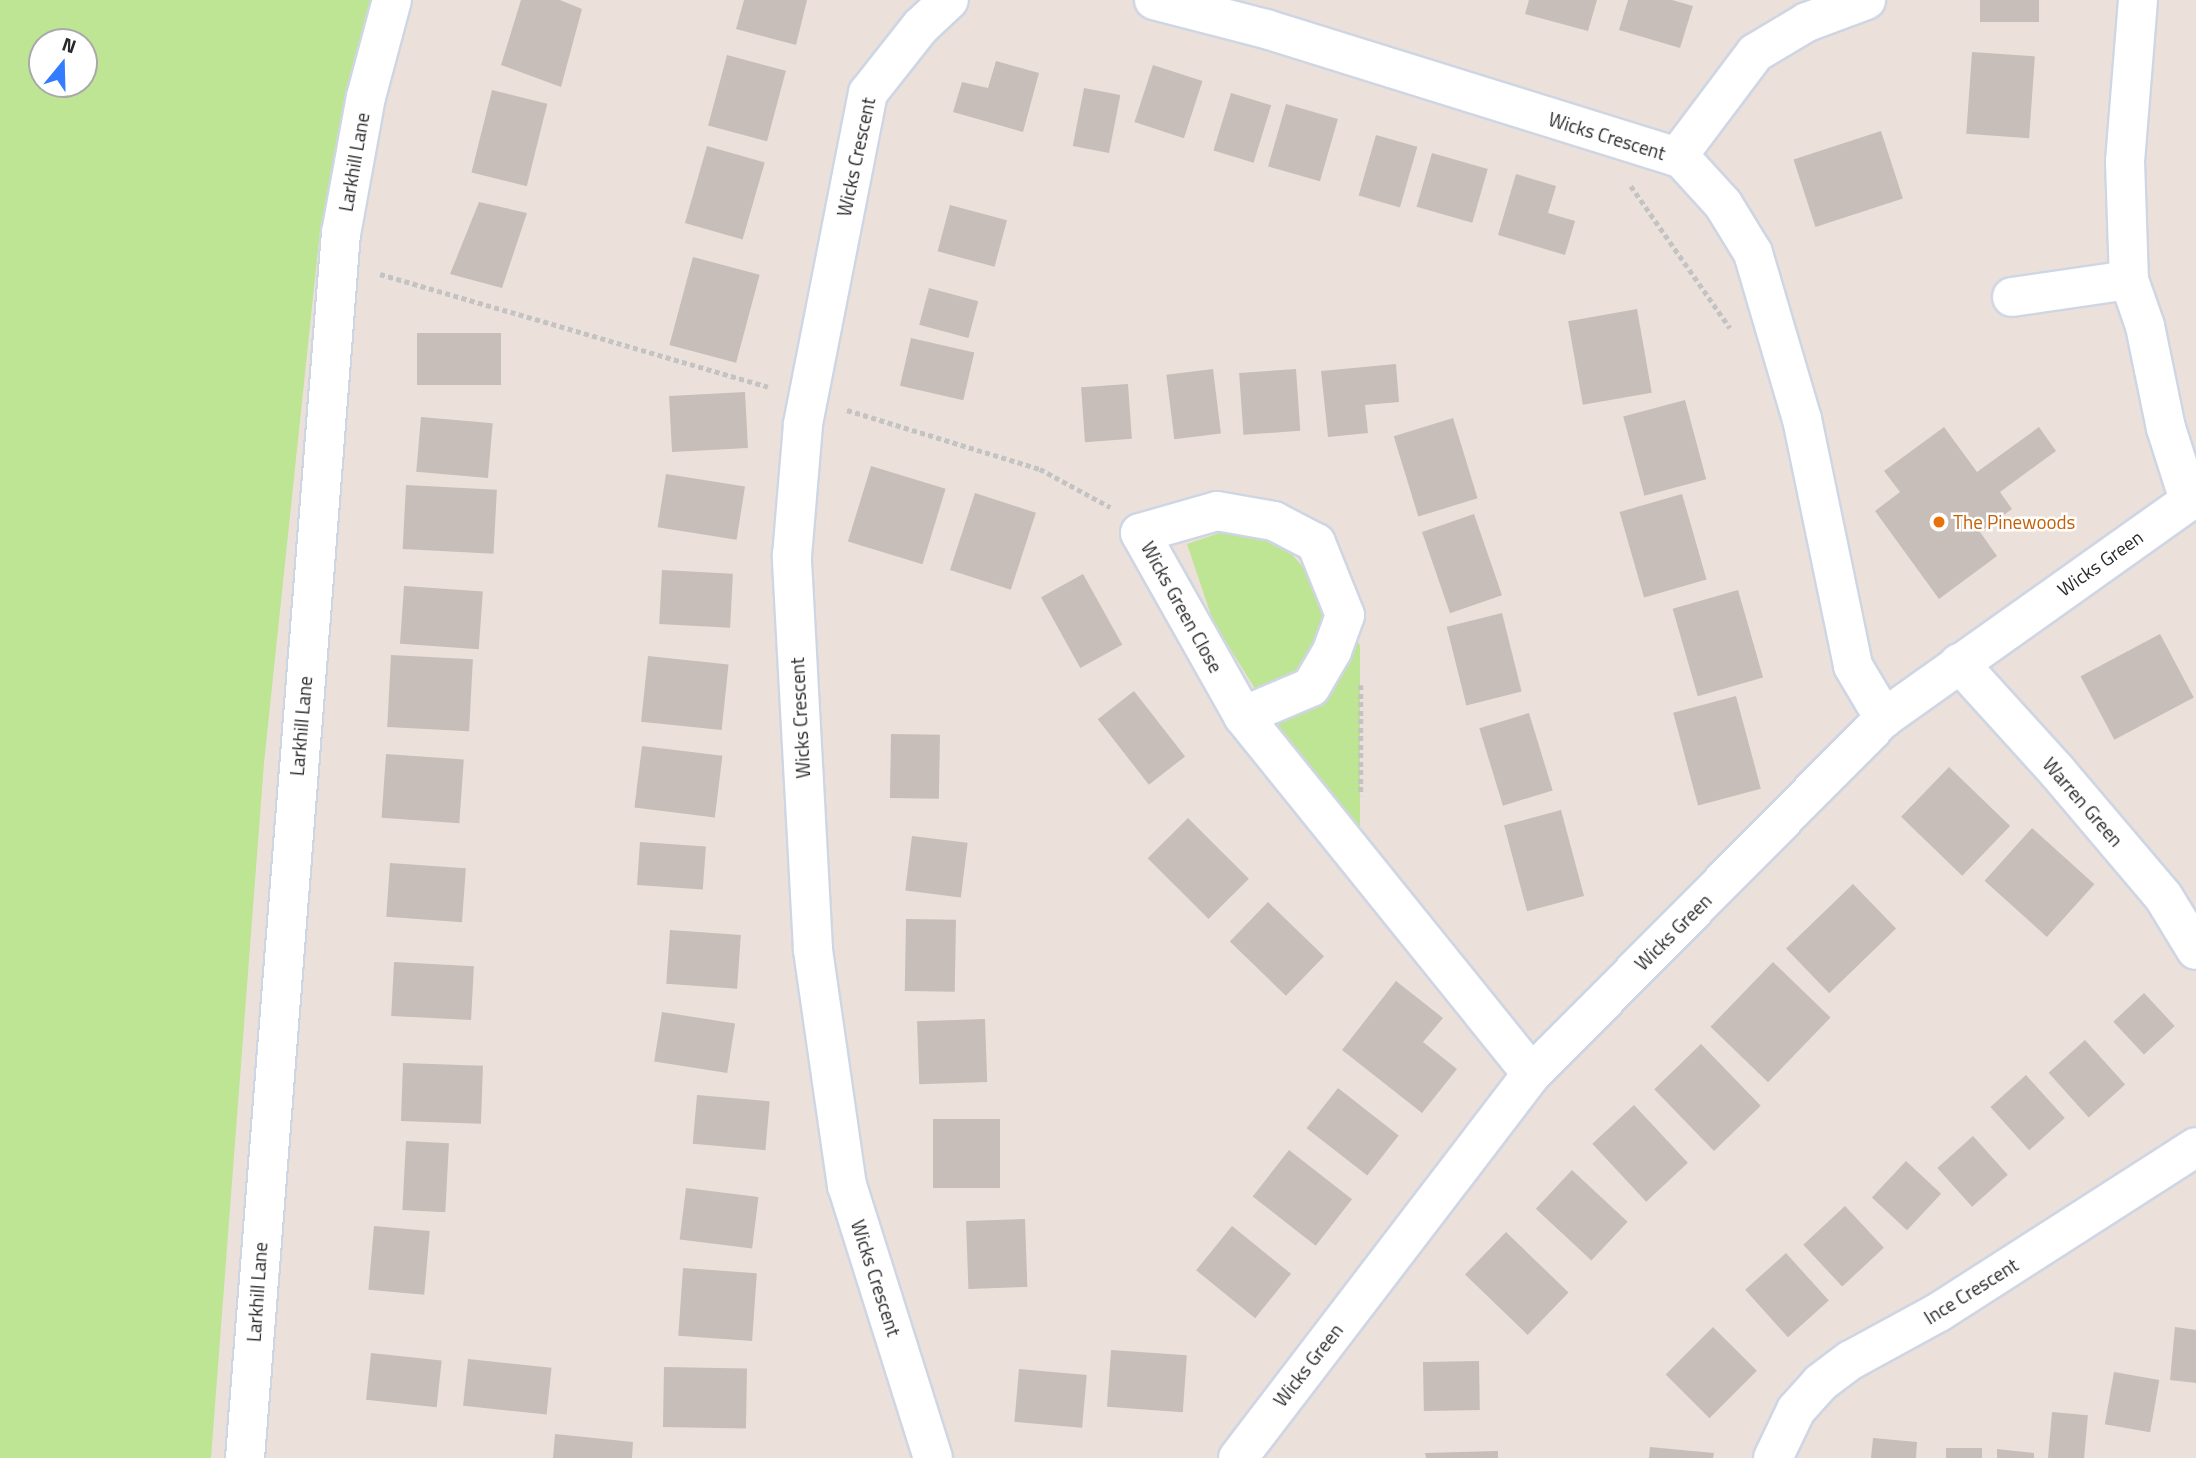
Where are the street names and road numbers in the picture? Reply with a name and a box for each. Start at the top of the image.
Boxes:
street label: Wicks Crescent [832,95,880,219]
street label: Wicks Crescent [1546,107,1668,165]
street label: Larkhill Lane [334,111,374,213]
street label: Wicks Green [2053,525,2147,601]
street label: Wicks Green Close [1137,538,1227,676]
street label: Wicks Crescent [785,657,815,779]
street label: Larkhill Lane [285,675,317,777]
street label: Warren Green [2038,753,2128,851]
street label: Wicks Green [1630,889,1716,975]
street label: Wicks Crescent [846,1217,906,1339]
street label: Larkhill Lane [242,1241,272,1343]
street label: Ince Crescent [1920,1253,2022,1329]
street label: Wicks Green [1269,1319,1347,1411]

